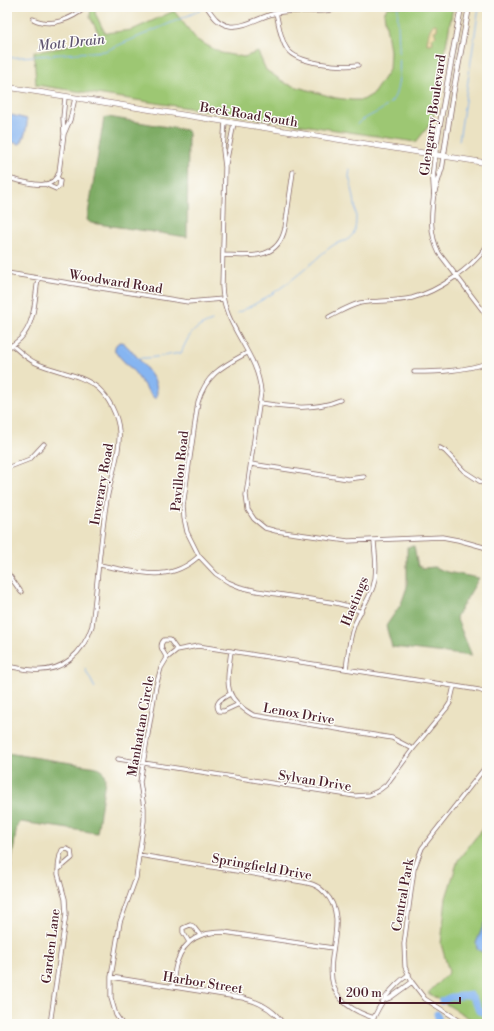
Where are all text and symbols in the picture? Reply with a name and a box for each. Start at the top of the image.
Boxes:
water label: Mott Drain [36,30,106,55]
street label: Glengarry Boulevard [417,53,449,177]
street label: Beck Road South [198,99,299,131]
street label: Woodward Road [67,267,164,297]
street label: Pavillon Road [168,429,192,512]
street label: Inverary Road [87,441,117,526]
street label: Hastings [338,574,372,628]
street label: Manhattan Circle [124,674,158,778]
street label: Lenox Drive [262,700,336,728]
street label: Sylvan Drive [277,767,353,795]
street label: Springfield Drive [211,850,313,884]
street label: Central Park [389,856,417,933]
street label: Garden Lane [38,907,64,985]
street label: Harbor Street [162,969,244,997]
scale bar [340,979,460,1005]
text: 200 m [346,986,382,1001]

